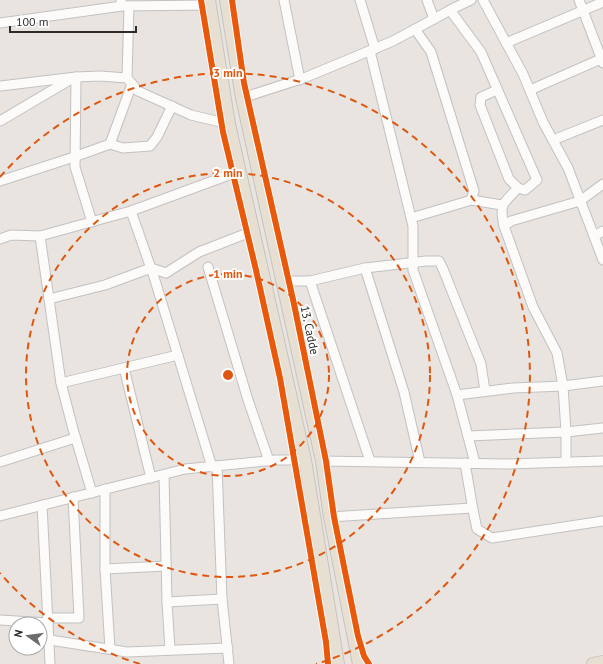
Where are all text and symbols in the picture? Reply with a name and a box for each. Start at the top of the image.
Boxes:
scale bar [10,8,136,34]
text: 100 m [16,14,49,29]
text: 3 min [213,65,243,80]
text: 2 min [213,165,243,180]
text: 1 min [213,266,243,281]
street label: 13. Cadde [298,304,322,356]
centre of rings [221,368,235,382]
north arrow [8,616,48,656]
text: N [11,628,26,639]

